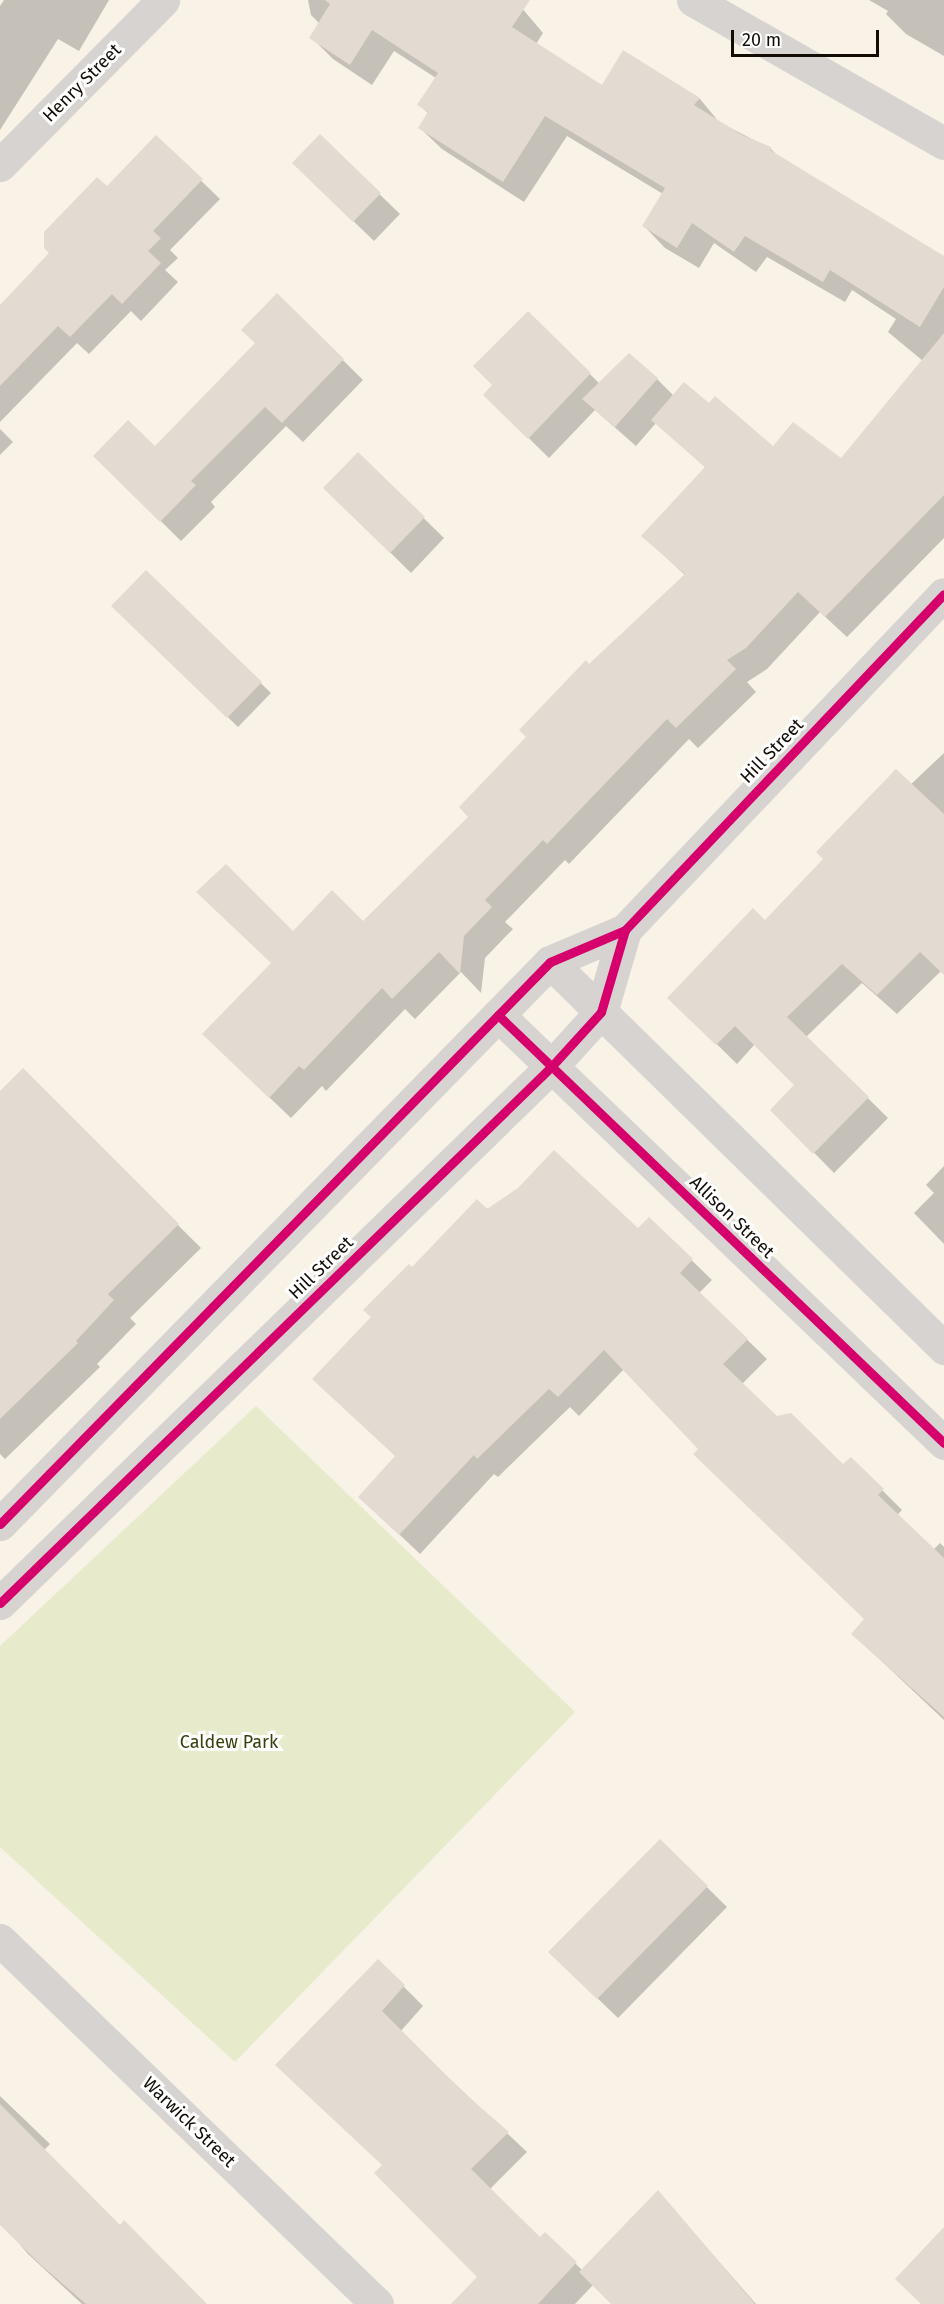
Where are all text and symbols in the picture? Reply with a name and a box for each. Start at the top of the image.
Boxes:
scale bar [734,18,882,56]
text: 20 m [742,29,781,51]
street label: Henry Street [38,39,126,127]
street label: Hill Street [736,714,808,788]
street label: Allison Street [685,1171,779,1263]
street label: Hill Street [284,1232,358,1304]
park label: Caldew Park [180,1731,278,1753]
street label: Warwick Street [138,2072,240,2172]

